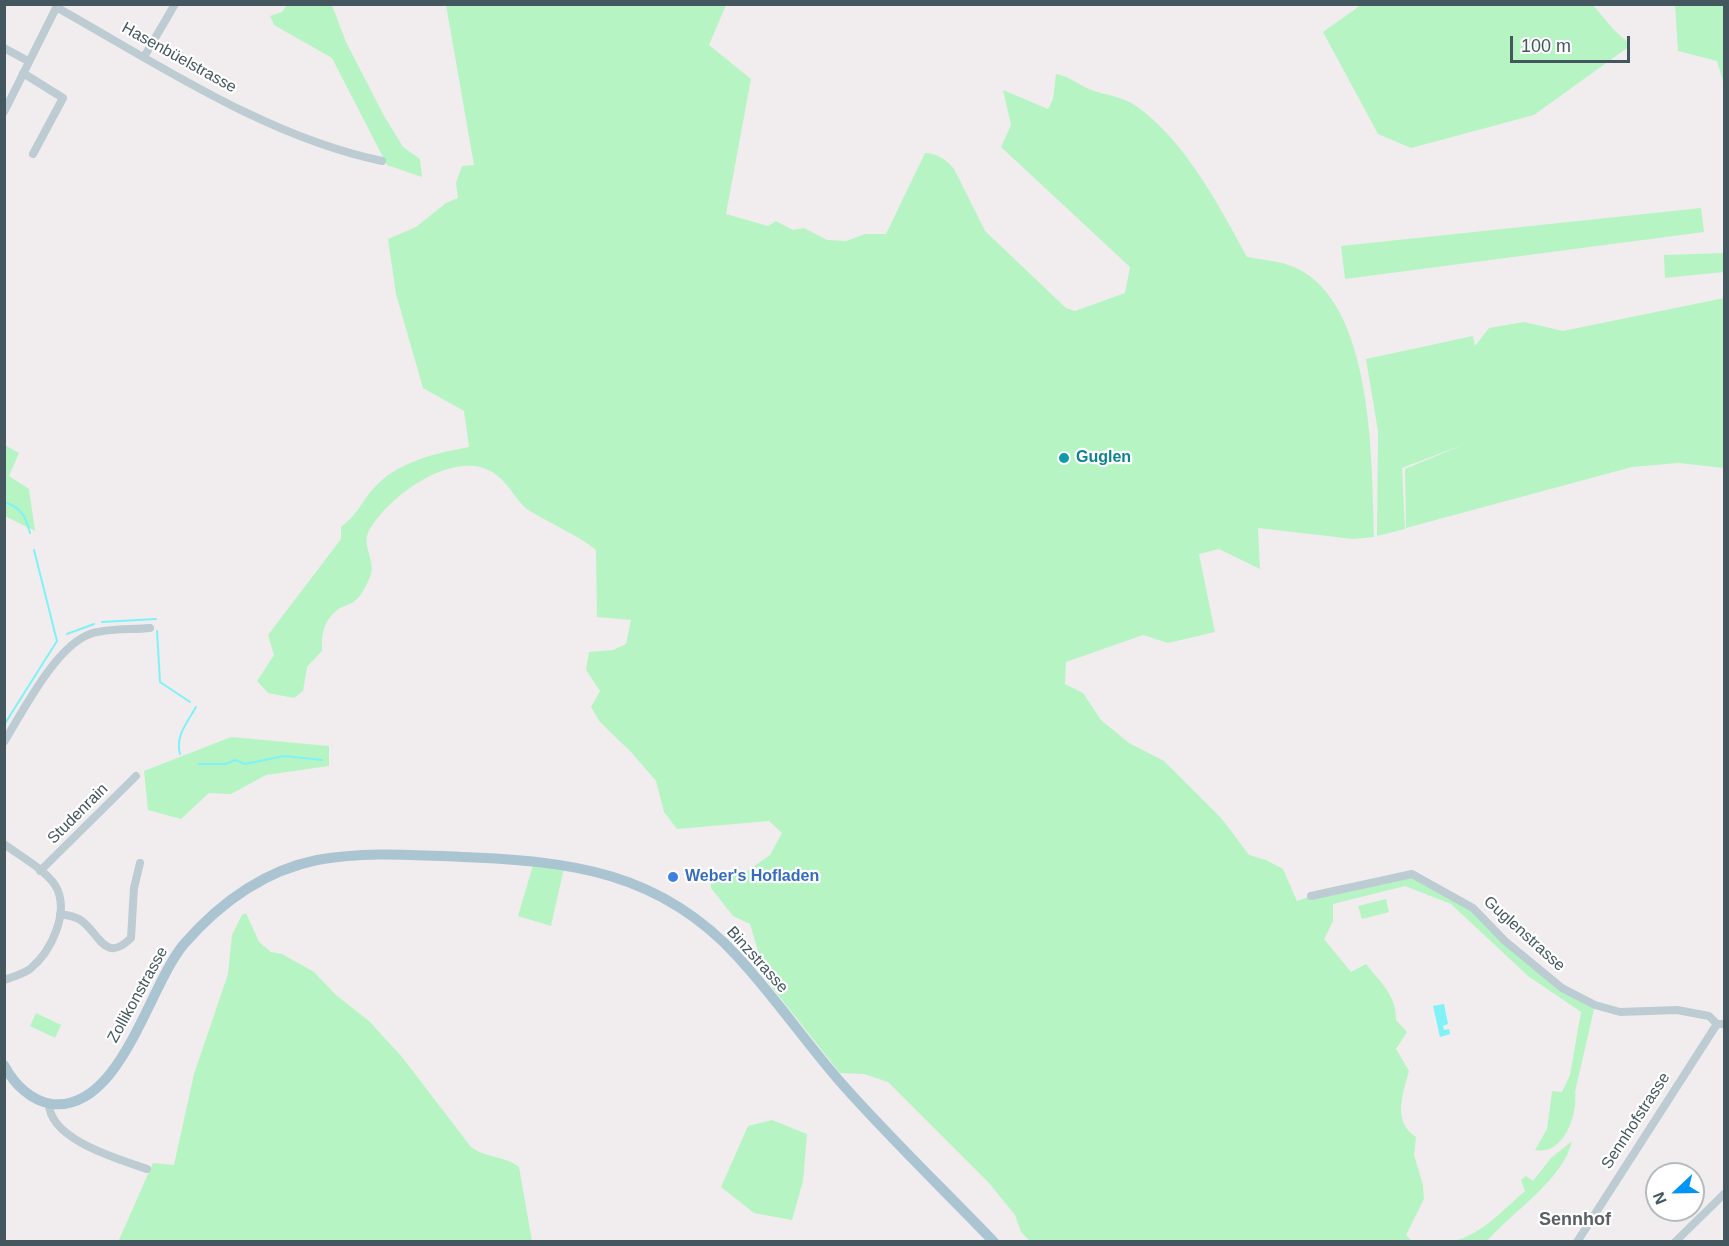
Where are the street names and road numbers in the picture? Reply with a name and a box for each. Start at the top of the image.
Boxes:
street label: Hasenbüelstrasse [118,19,240,97]
street label: Studenrain [44,780,112,848]
street label: Guglenstrasse [1479,892,1569,976]
street label: Binzstrasse [722,923,792,997]
street label: Zollikonstrasse [104,944,172,1046]
street label: Sennhofstrasse [1598,1069,1674,1173]

